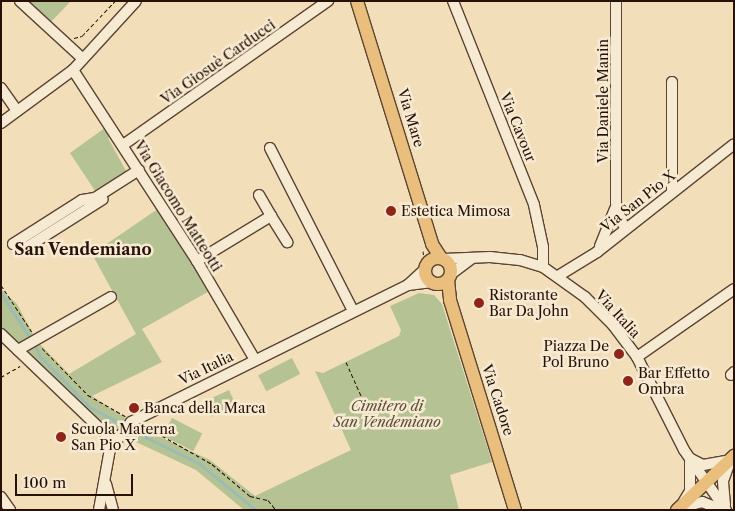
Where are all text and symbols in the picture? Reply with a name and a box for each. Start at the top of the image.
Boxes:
street label: Via Giosuè Carducci [158,16,278,108]
street label: Via Daniele Manin [595,39,611,163]
street label: Via Mare [394,87,428,149]
street label: Via Cavour [496,90,540,164]
street label: Via Giacomo Matteotti [131,137,225,275]
street label: Via San Pio X [597,167,679,235]
place label: Estetica Mimosa [401,203,511,219]
marker: Estetica Mimosa [385,205,397,217]
district label: San Vendemiano [14,239,152,259]
place label: Ristorante Bar Da John [489,287,569,320]
street label: Via Italia [592,287,644,341]
marker: Ristorante Bar Da John [473,297,485,309]
place label: Piazza De Pol Bruno [542,338,609,371]
street label: Via Italia [176,348,236,388]
marker: Piazza De Pol Bruno [613,348,625,360]
street label: Via Cadore [479,362,517,438]
place label: Bar Effetto Ombra [638,365,710,398]
marker: Bar Effetto Ombra [622,375,634,387]
park label: Cimitero di San Vendemiano [333,398,441,431]
place label: Banca della Marca [144,400,266,416]
marker: Banca della Marca [128,402,140,414]
place label: Scuola Materna San Pio X [71,421,175,454]
marker: Scuola Materna San Pio X [55,431,67,443]
scale bar [18,464,135,496]
text: 100 m [23,473,66,492]

